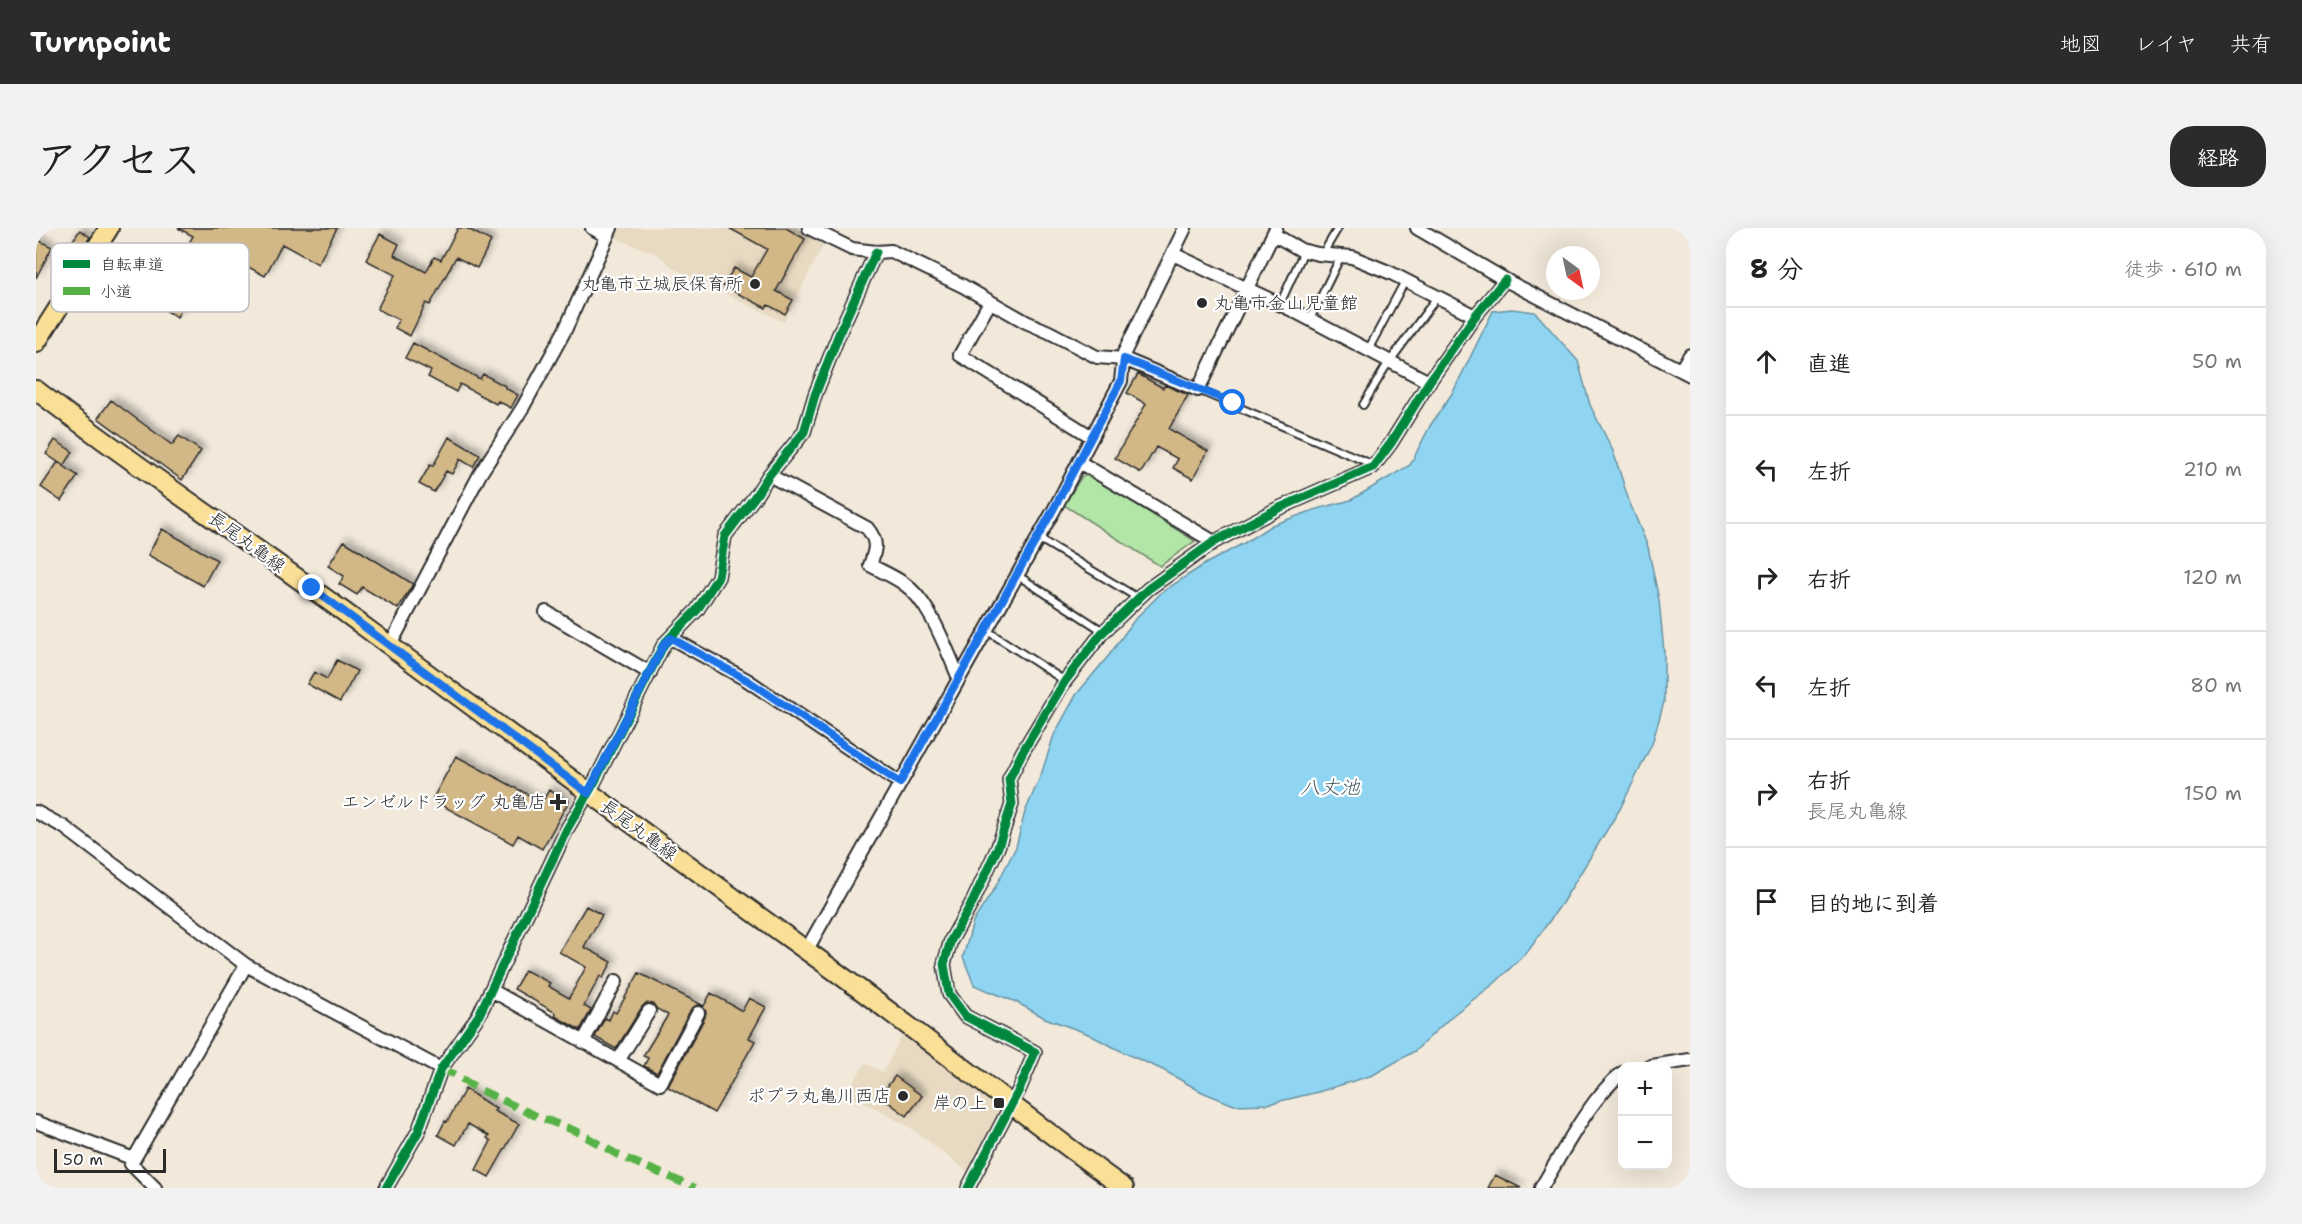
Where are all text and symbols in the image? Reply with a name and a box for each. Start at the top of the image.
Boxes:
text: Turnpoint [30,23,171,61]
text: 地図 [2060,30,2102,58]
text: レイヤ [2135,30,2197,58]
text: 共有 [2230,30,2272,58]
button: 経路 [2170,126,2266,187]
text: アクセス [36,131,201,187]
legend [51,243,249,312]
north arrow [1546,246,1600,300]
text: 8 分 [1750,251,1803,286]
text: 自転車道 [100,254,164,275]
text: 徒歩 · 610 m [2124,256,2242,282]
place label: 丸亀市立城辰保育所 [581,272,743,296]
marker: 丸亀市立城辰保育所 [748,277,762,291]
text: 小道 [100,281,132,302]
place label: 丸亀市金山児童館 [1214,291,1358,315]
marker: 丸亀市金山児童館 [1195,296,1209,310]
icon: ahead [1750,345,1783,378]
text: 50 m [2192,348,2242,374]
text: 直進 [1807,349,1851,378]
route start [1219,389,1245,415]
icon: left [1750,453,1783,486]
text: 210 m [2183,456,2242,482]
text: 左折 [1807,457,1851,486]
street label: 長尾丸亀線 [204,506,290,578]
icon: right [1750,561,1783,594]
text: 120 m [2183,564,2242,590]
text: 右折 [1807,565,1851,594]
route end [298,574,324,600]
icon: left [1750,669,1783,702]
text: 80 m [2190,672,2242,698]
text: 左折 [1807,673,1851,702]
text: 右折 [1807,766,1851,795]
water label: 八丈池 [1300,774,1361,800]
icon: right [1750,777,1783,810]
text: 150 m [2184,780,2242,806]
place label: エンゼルドラッグ 丸亀店 [342,790,546,814]
street label: 長尾丸亀線 [596,794,682,866]
marker: エンゼルドラッグ 丸亀店 [551,795,565,809]
text: 長尾丸亀線 [1807,798,1907,824]
icon: arrive [1750,885,1783,918]
text: 目的地に到着 [1807,889,1939,918]
map controls [1618,1062,1672,1170]
button: + [1618,1062,1672,1116]
place label: ポプラ丸亀川西店 [747,1084,891,1108]
marker: ポプラ丸亀川西店 [896,1089,910,1103]
place label: 岸の上 [933,1091,987,1115]
marker: 岸の上 [992,1096,1006,1110]
button: − [1618,1116,1672,1170]
scale bar [54,1146,166,1174]
text: 50 m [63,1149,103,1170]

